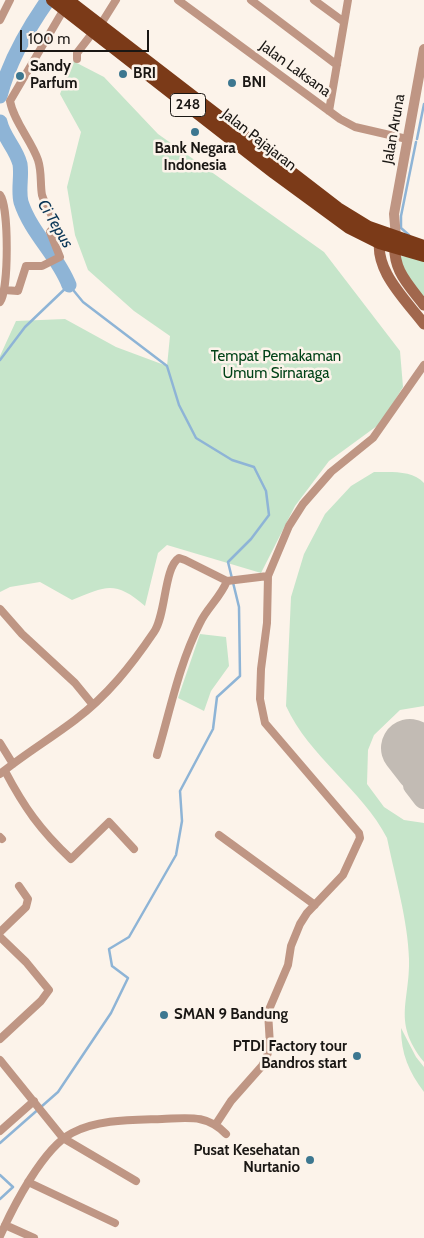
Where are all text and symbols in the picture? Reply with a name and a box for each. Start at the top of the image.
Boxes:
scale bar [22,20,151,52]
text: 100 m [28,30,70,48]
street label: Jalan Laksana [256,37,334,101]
place label: Sandy Parfum [30,58,78,93]
place label: BRI [133,65,156,83]
marker: BRI [117,68,129,80]
marker: Sandy Parfum [14,70,26,82]
place label: BNI [242,74,266,92]
marker: BNI [226,77,238,89]
street label: Jalan Aruna [379,93,409,165]
road number: 248 [170,94,206,116]
street label: Jalan Pajajaran [218,105,300,175]
marker: Bank Negara Indonesia [189,126,201,138]
place label: Bank Negara Indonesia [154,140,236,175]
water label: Ci Tepus [33,196,77,252]
park label: Tempat Pemakaman Umum Sirnaraga [211,348,341,383]
place label: SMAN 9 Bandung [174,1006,288,1024]
marker: SMAN 9 Bandung [158,1009,170,1021]
place label: PTDI Factory tour Bandros start [233,1038,347,1073]
marker: PTDI Factory tour Bandros start [351,1050,363,1062]
place label: Pusat Kesehatan Nurtanio [193,1142,300,1177]
marker: Pusat Kesehatan Nurtanio [304,1154,316,1166]

